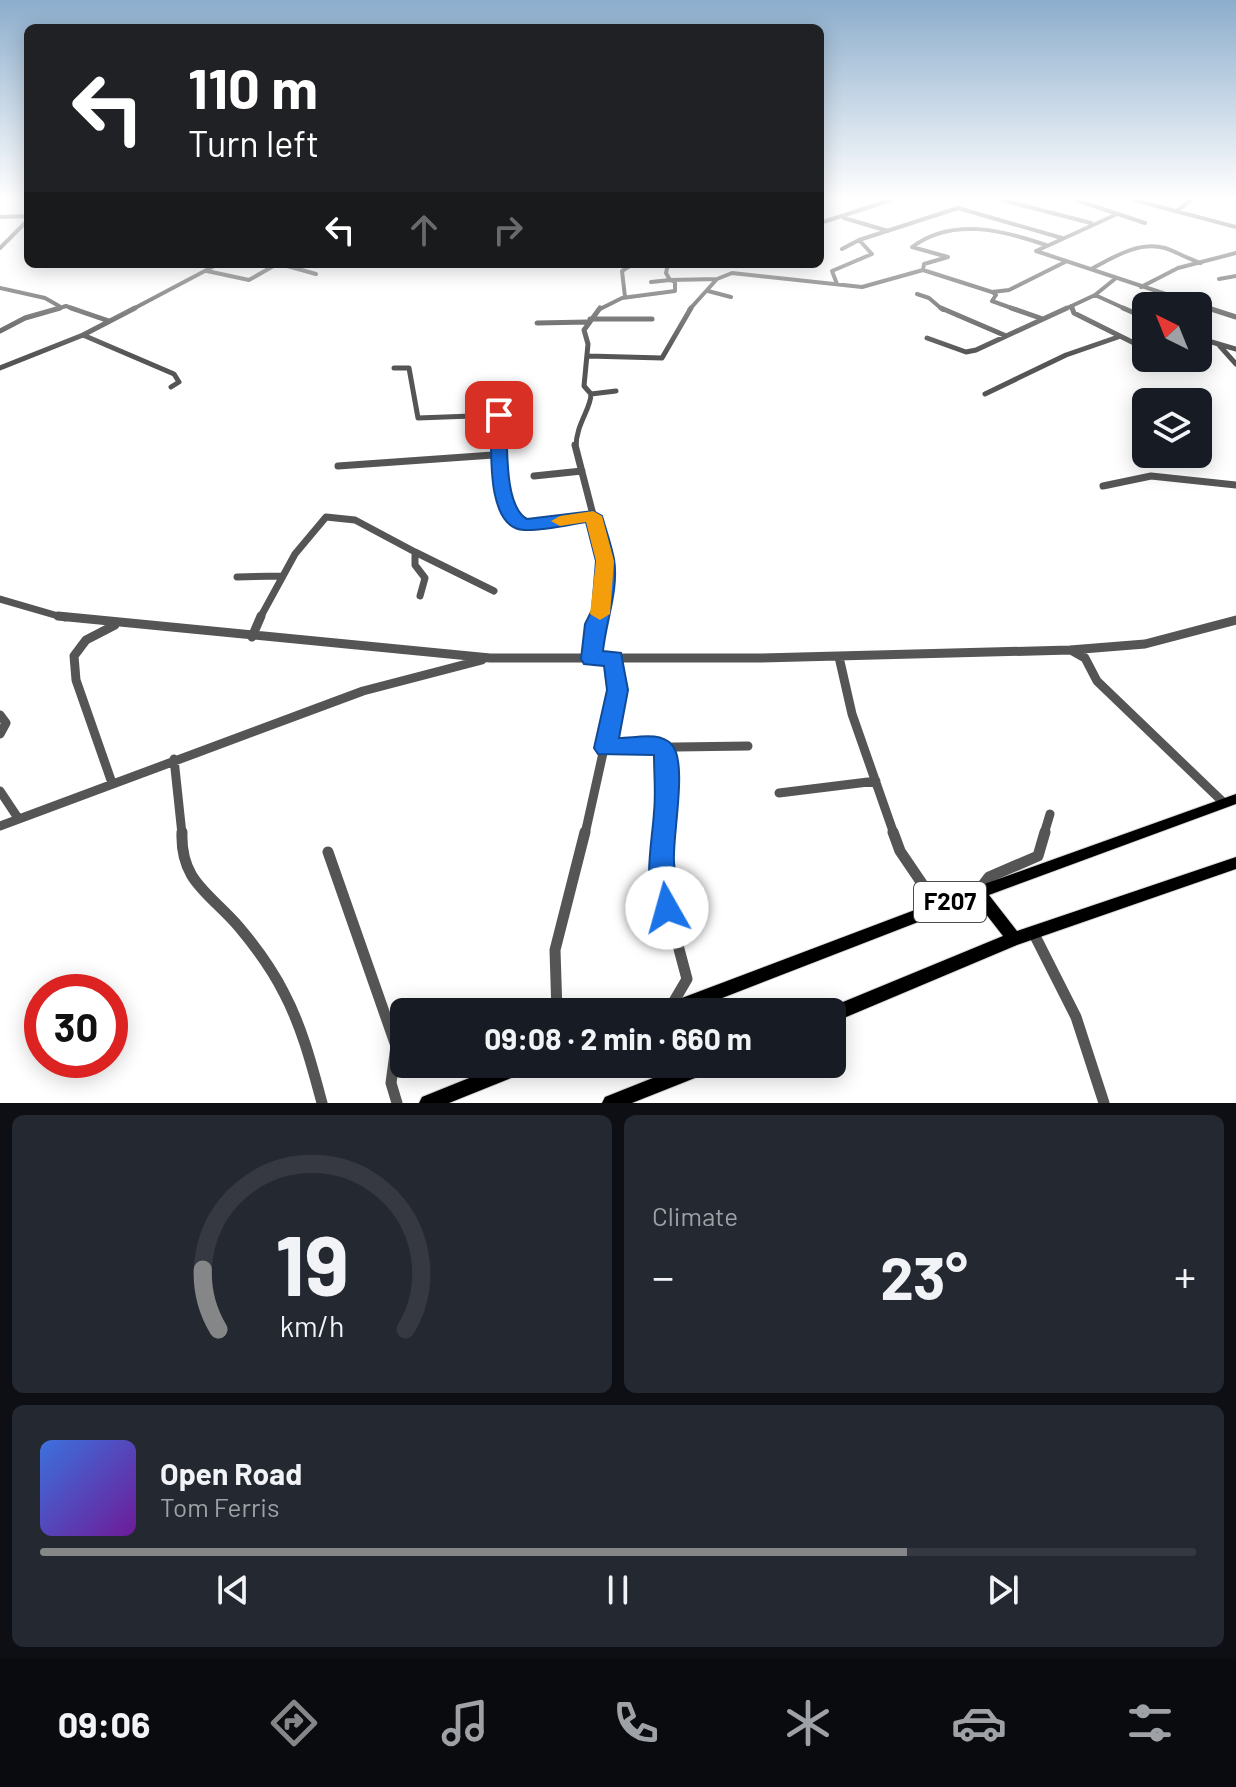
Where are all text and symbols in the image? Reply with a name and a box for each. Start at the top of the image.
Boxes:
text: 110 m [188,53,318,120]
icon: left [56,56,160,160]
text: Turn left [188,121,319,164]
icon: left [318,208,362,252]
icon: ahead [402,208,446,252]
icon: right [486,208,530,252]
north arrow [1132,292,1212,372]
map controls [1132,292,1212,468]
pin [465,381,533,449]
button: layers [1132,388,1212,468]
icon: arrive [477,393,521,437]
position arrow [625,866,709,950]
road number: F207 [914,882,986,922]
speed limit sign: 30 [24,974,128,1078]
text: 09:08 · 2 min · 660 m [484,1020,752,1056]
text: Climate [652,1200,738,1231]
text: 19 [275,1213,349,1313]
text: 23° [880,1240,968,1312]
text: − [652,1249,674,1302]
text: + [1174,1249,1196,1302]
text: km/h [280,1308,344,1343]
text: Open Road [160,1455,302,1491]
text: Tom Ferris [160,1491,280,1522]
icon: previous [211,1568,255,1612]
icon: pause [596,1568,640,1612]
icon: next [981,1568,1025,1612]
icon: directions [266,1695,322,1751]
icon: music [437,1695,493,1751]
icon: phone [608,1695,664,1751]
icon: climate [780,1695,836,1751]
icon: car [951,1695,1007,1751]
icon: filters [1122,1695,1178,1751]
text: 09:06 [58,1702,150,1745]

